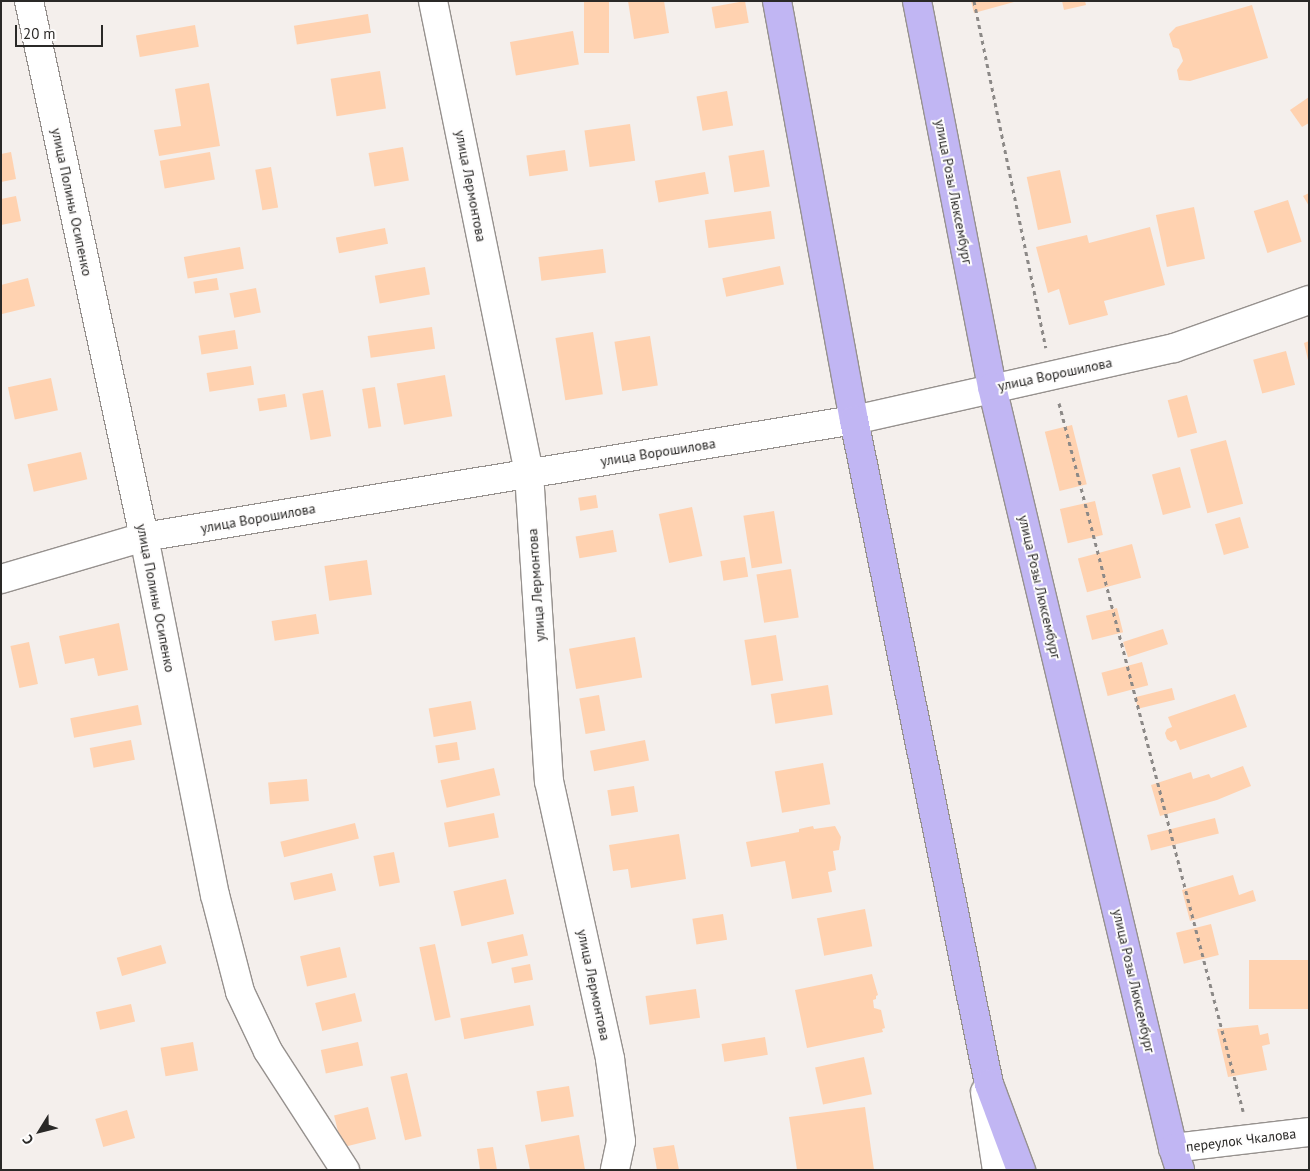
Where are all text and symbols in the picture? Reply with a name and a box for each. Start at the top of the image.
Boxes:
scale bar [18,15,105,47]
text: 20 m [23,24,56,43]
street label: улица Розы Люксембург [932,118,976,266]
street label: улица Полины Осипенко [48,126,96,278]
street label: улица Лермонтова [452,129,490,243]
street label: улица Ворошилова [996,354,1114,394]
street label: улица Ворошилова [599,435,717,469]
street label: улица Ворошилова [199,500,317,536]
street label: улица Розы Люксембург [1015,513,1065,661]
street label: улица Полины Осипенко [133,522,179,674]
street label: улица Лермонтова [524,528,548,642]
street label: улица Розы Люксембург [1109,907,1159,1055]
street label: улица Лермонтова [574,928,614,1042]
north arrow [15,1106,65,1156]
street label: переулок Чкалова [1185,1125,1297,1155]
text: С [18,1131,37,1148]

